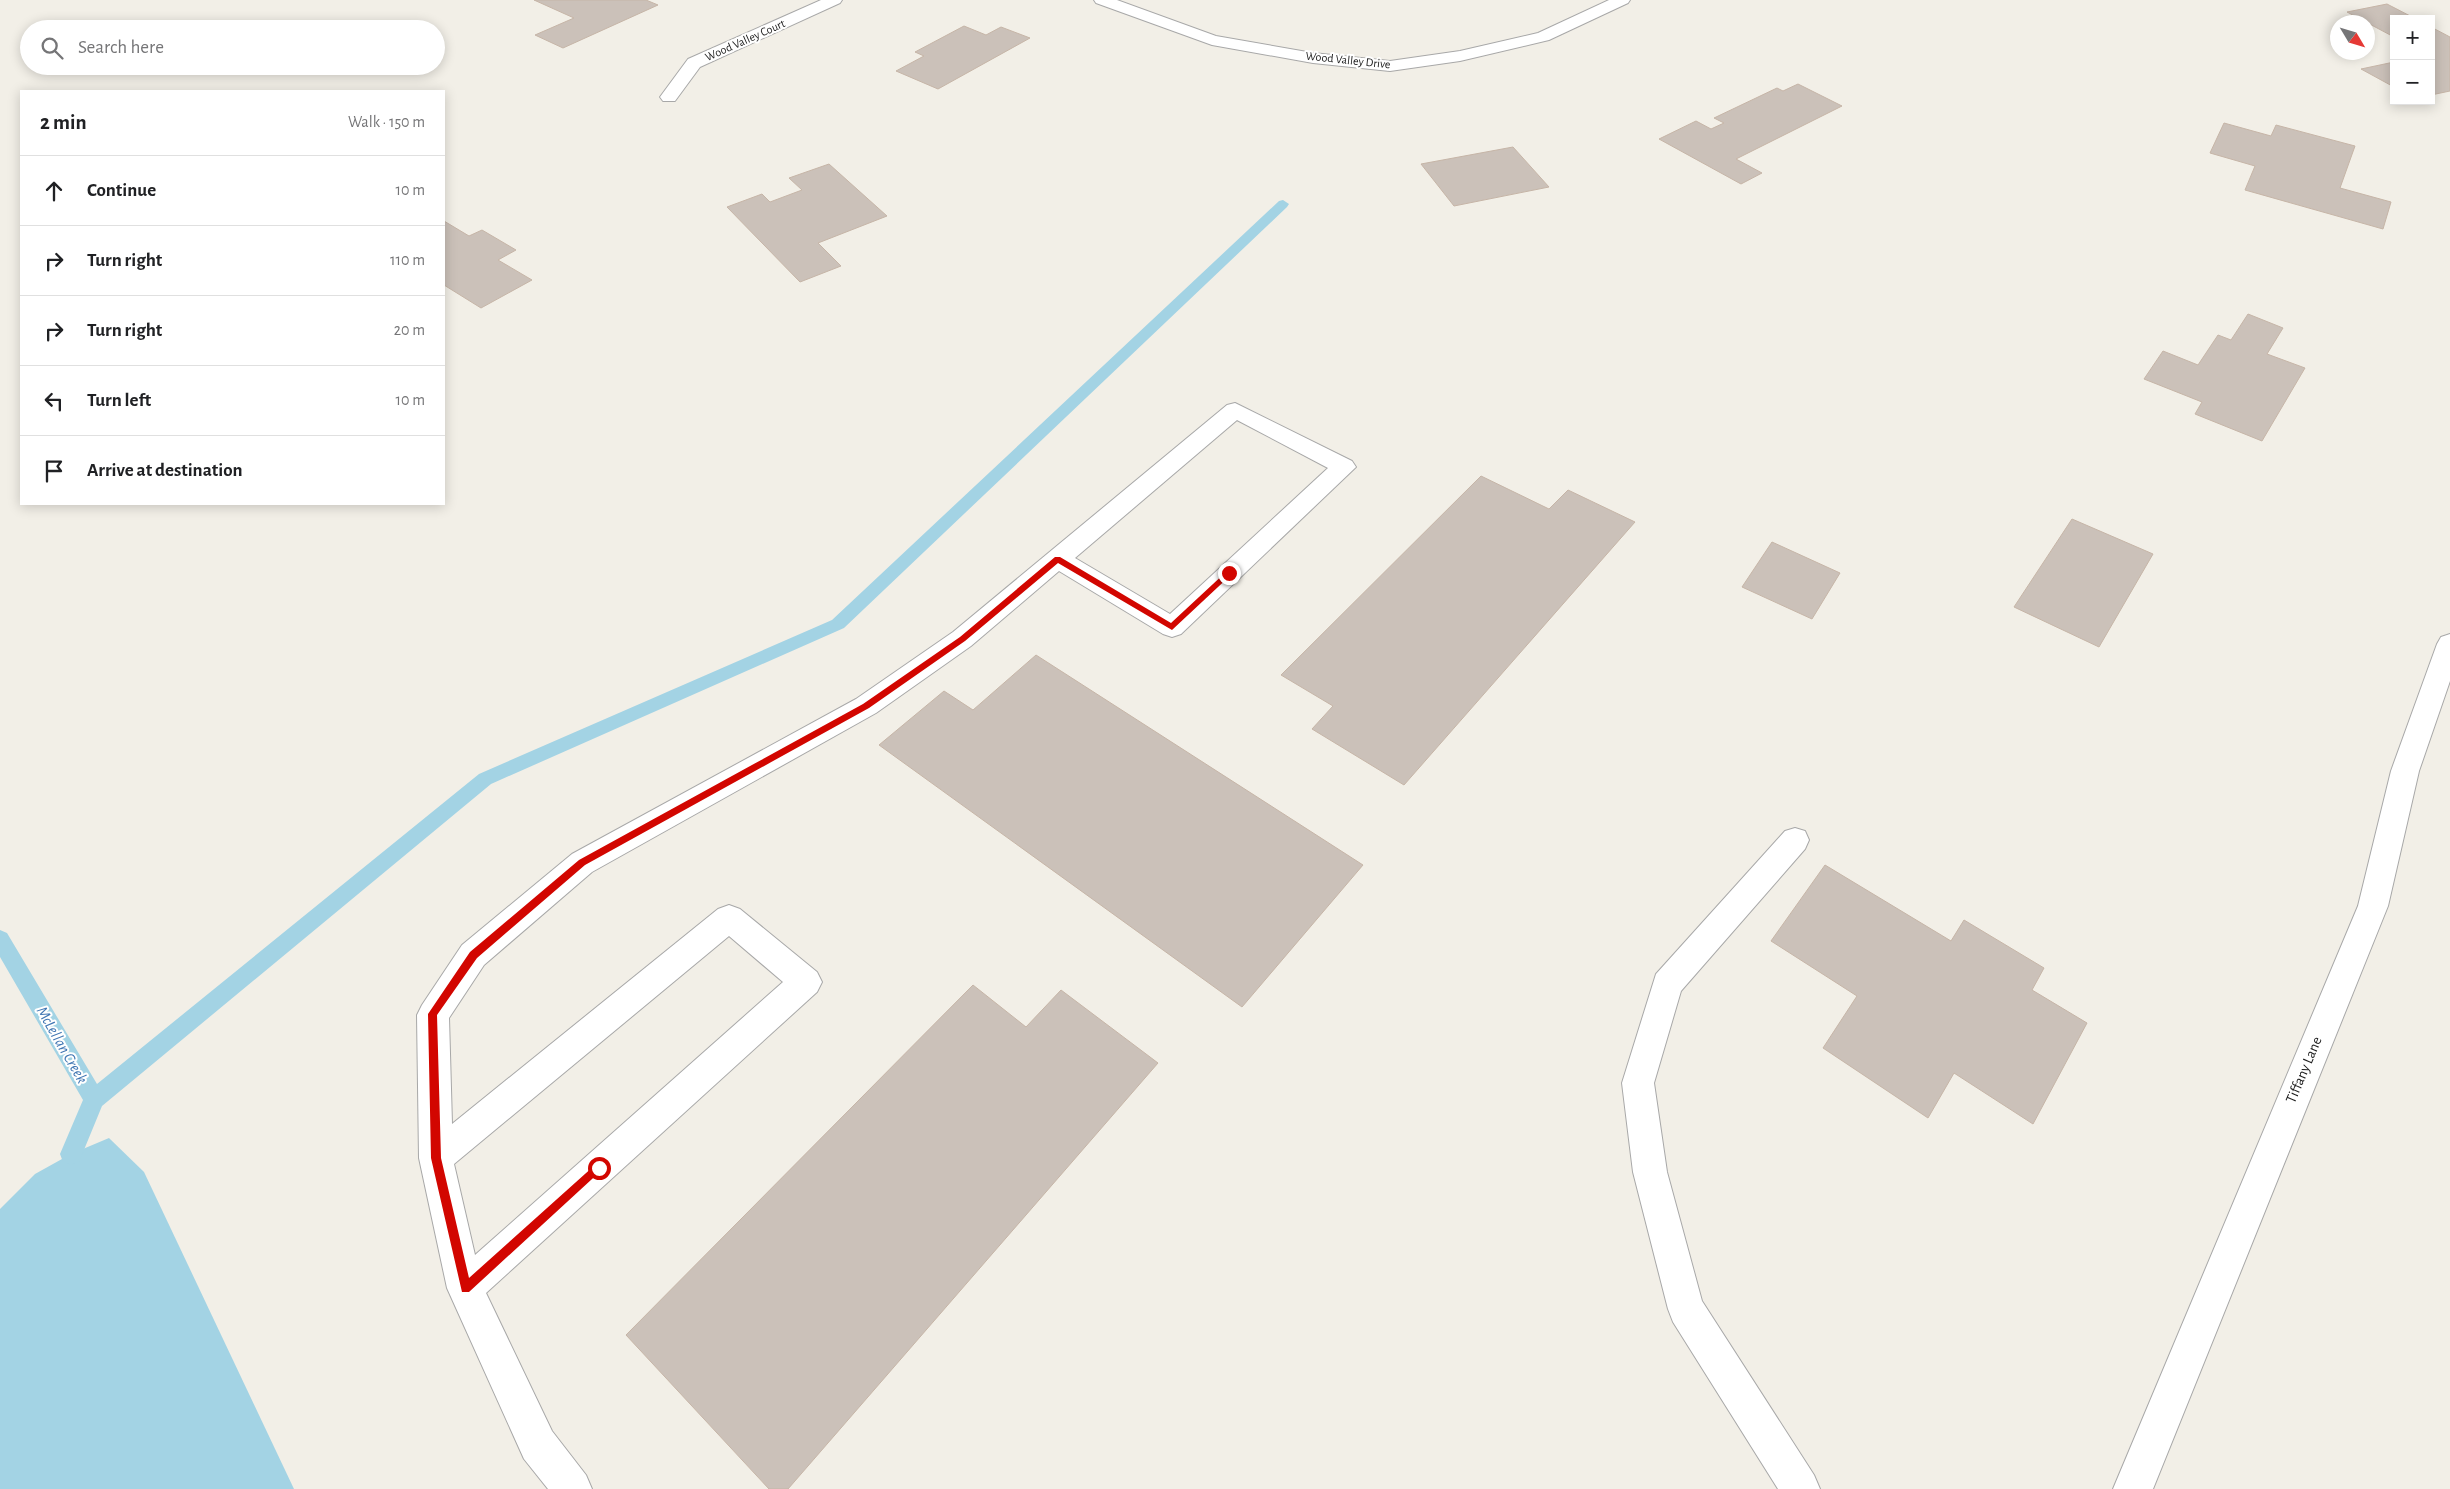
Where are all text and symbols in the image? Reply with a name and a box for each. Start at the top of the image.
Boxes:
north arrow [2330,15,2375,60]
map controls [2390,15,2435,105]
button: + [2390,15,2435,60]
street label: Wood Valley Court [703,17,787,64]
search box [20,20,445,75]
icon: search [38,34,66,62]
text: Search here [78,38,164,57]
street label: Wood Valley Drive [1305,50,1391,71]
button: − [2390,60,2435,105]
text: 2 min [40,112,87,133]
text: Walk · 150 m [348,114,425,130]
icon: ahead [40,177,68,205]
text: Continue [87,181,156,200]
text: 10 m [396,182,425,198]
icon: right [40,247,68,275]
text: Turn right [87,251,162,270]
text: 110 m [390,252,425,268]
icon: right [40,317,68,345]
text: Turn right [87,321,162,340]
text: 20 m [394,322,425,338]
icon: left [40,387,68,415]
text: Turn left [87,391,151,410]
text: 10 m [396,392,425,408]
icon: arrive [40,457,68,485]
text: Arrive at destination [87,461,243,480]
route end [1218,562,1241,585]
water label: McLellan Creek [34,1004,90,1086]
street label: Tiffany Lane [2283,1034,2325,1105]
route start [588,1157,611,1180]

